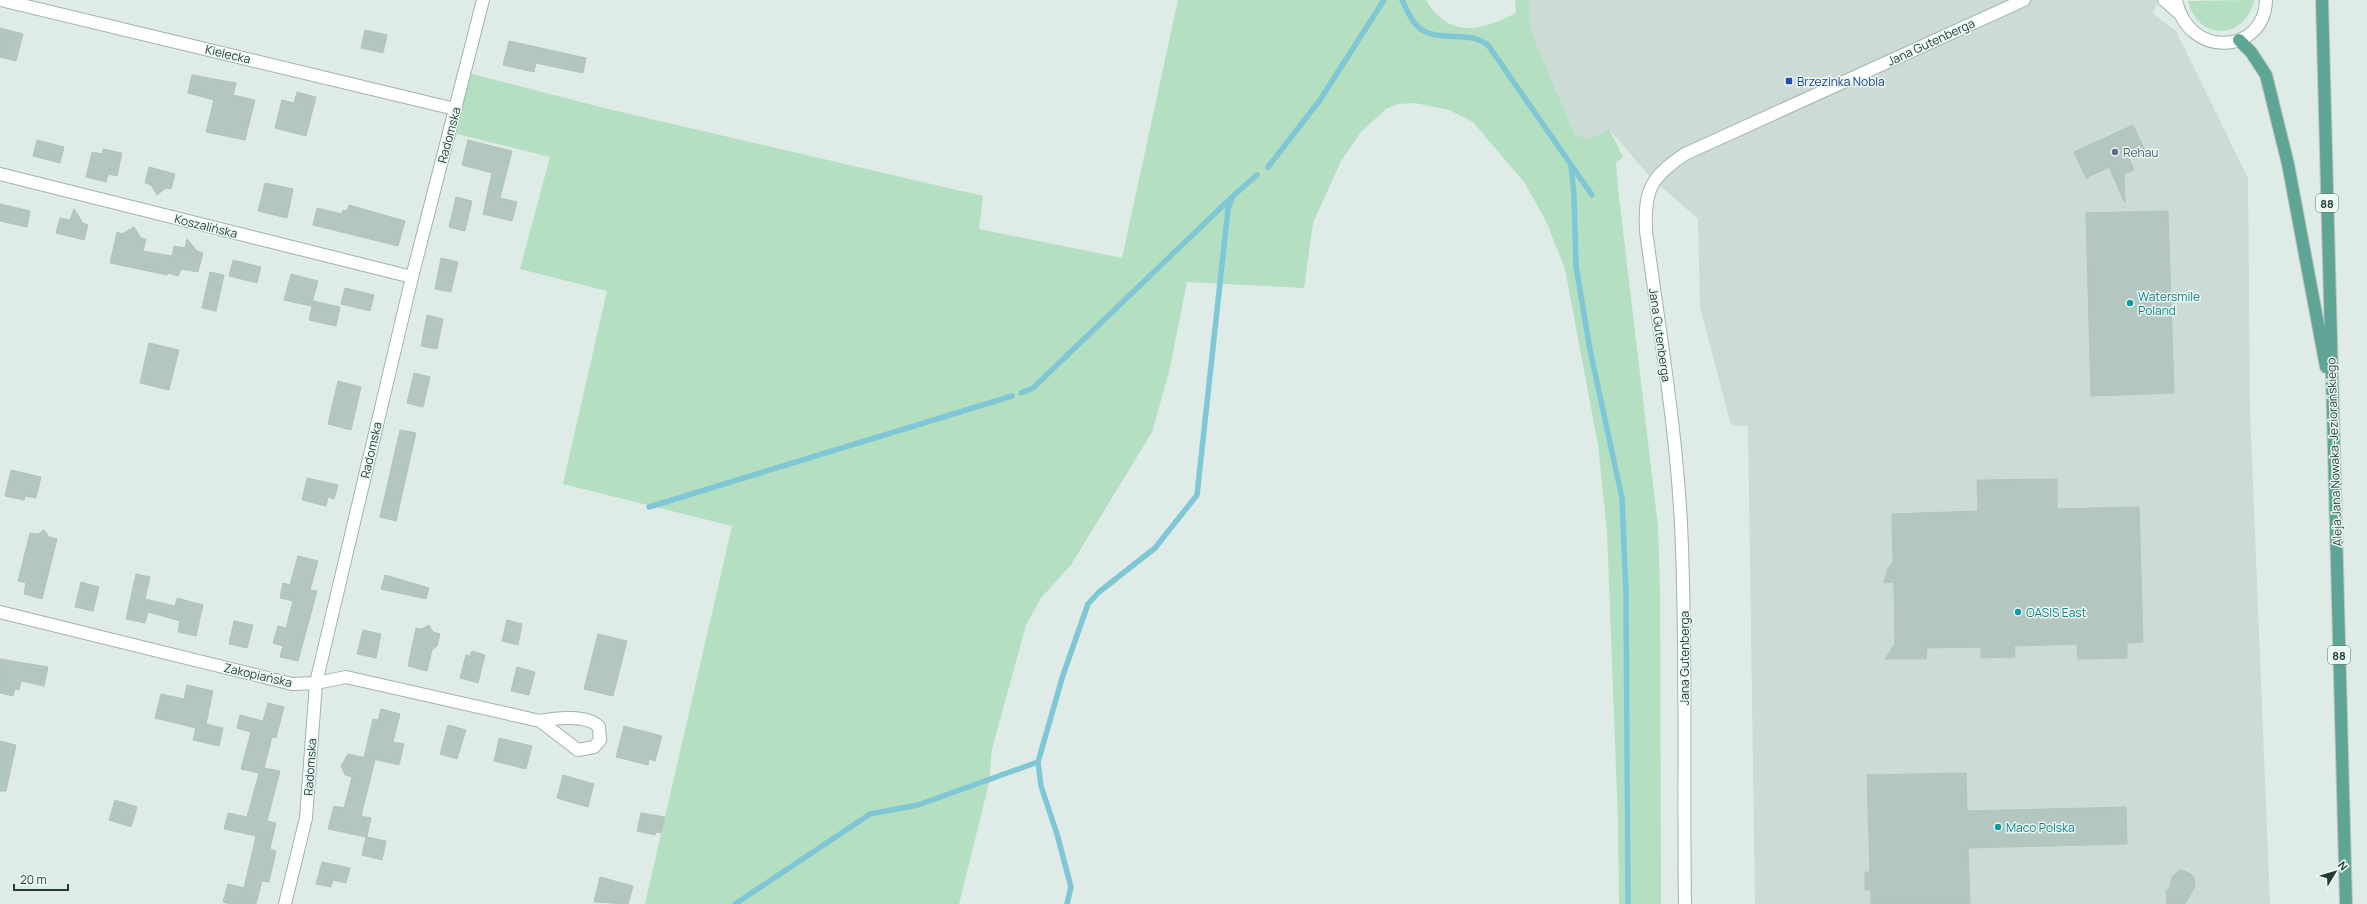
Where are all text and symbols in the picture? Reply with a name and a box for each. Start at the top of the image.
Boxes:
street label: Jana Gutenberga [1885,14,1977,70]
street label: Kielecka [204,41,252,67]
place label: Brzezinka Nobla [1797,73,1885,90]
marker: Brzezinka Nobla [1784,76,1794,86]
street label: Radomska [433,105,465,165]
place label: Rehau [2123,144,2159,161]
marker: Rehau [2110,147,2120,157]
road number: 88 [2316,194,2338,212]
street label: Koszalińska [173,210,239,242]
street label: Jana Gutenberga [1645,287,1675,383]
place label: Watersmile Poland [2138,288,2200,319]
marker: Watersmile Poland [2125,298,2135,308]
street label: Aleja Jana Nowaka-Jeziorańskiego [2322,357,2346,547]
street label: Radomska [356,420,386,480]
place label: OASIS East [2026,604,2087,621]
marker: OASIS East [2013,607,2023,617]
street label: Jana Gutenberga [1676,611,1693,705]
road number: 88 [2328,646,2350,664]
street label: Zakopiańska [222,659,294,691]
street label: Radomska [300,738,320,796]
place label: Maco Polska [2006,819,2075,836]
marker: Maco Polska [1993,822,2003,832]
north arrow [2315,852,2355,892]
text: N [2335,858,2352,873]
scale bar [14,866,68,892]
text: 20 m [20,871,47,888]

